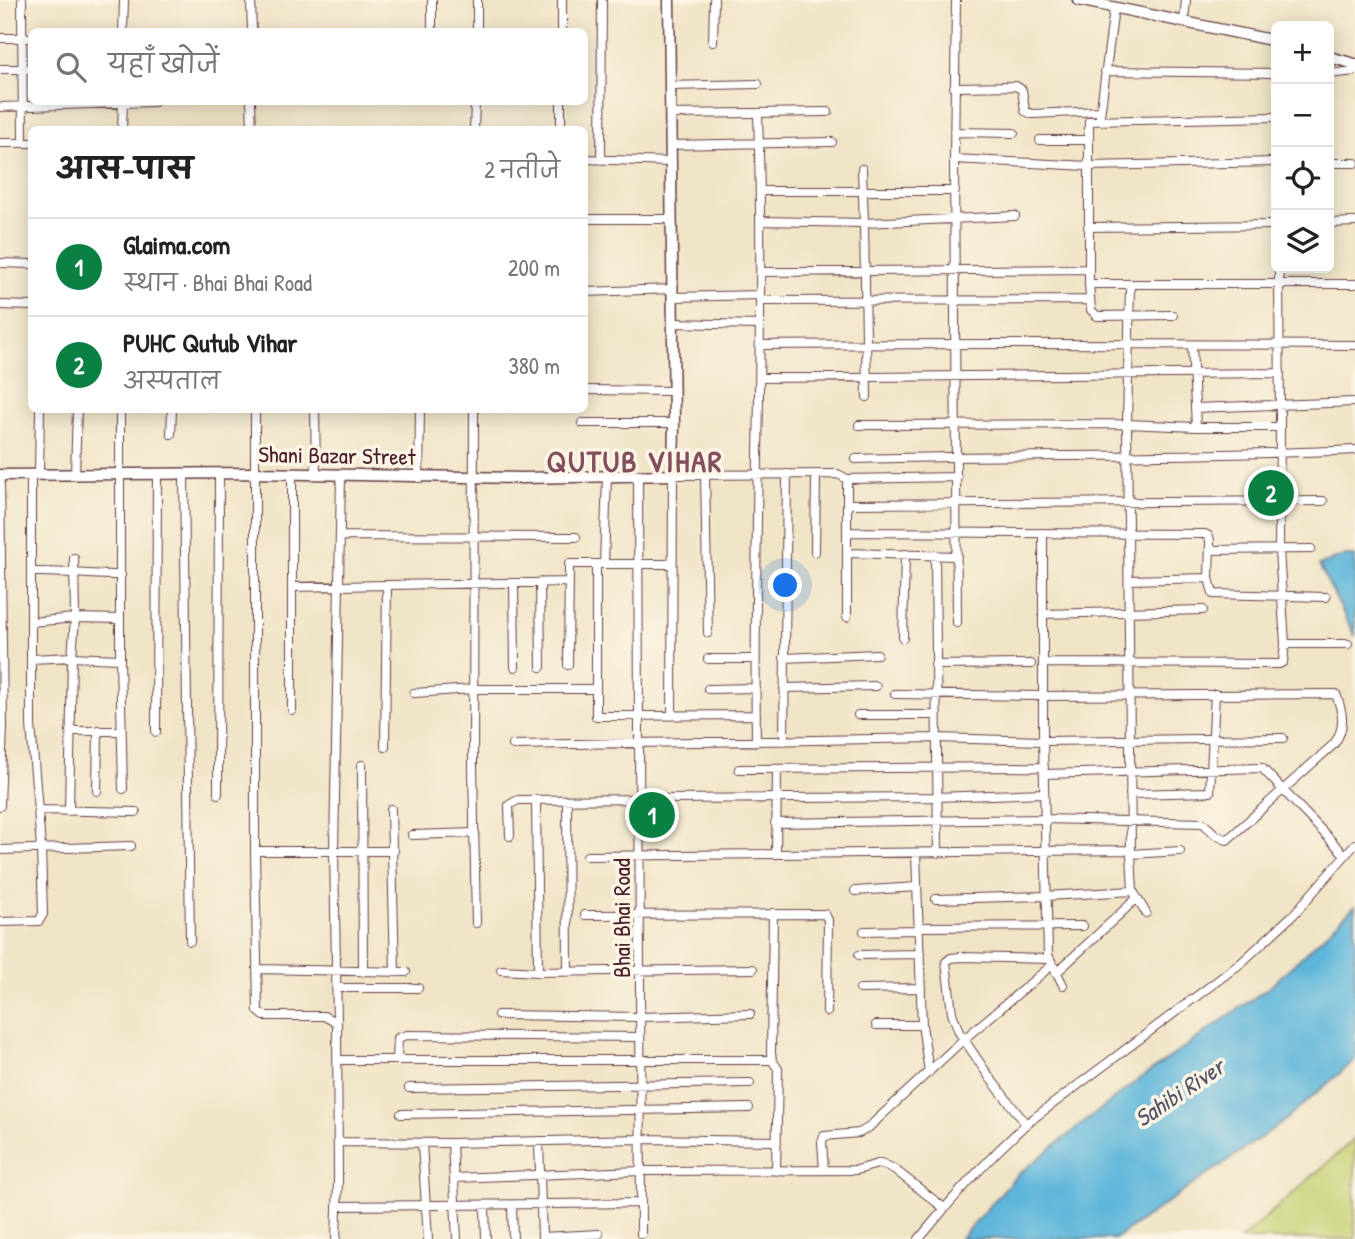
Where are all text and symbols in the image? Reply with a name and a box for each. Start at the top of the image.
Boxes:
map controls [1271,21,1334,273]
button: + [1271,21,1334,84]
search box [28,28,588,105]
text: यहाँ खोजें [108,46,219,81]
icon: search [52,48,90,86]
button: − [1271,84,1334,147]
button: locate [1271,147,1334,210]
text: आस-पास [56,148,193,188]
text: 2 नतीजे [484,154,560,185]
button: layers [1271,210,1334,273]
text: Glaima.com [123,227,230,262]
text: 1 [75,252,83,283]
text: 200 m [508,252,560,283]
text: स्थान · Bhai Bhai Road [123,267,312,298]
text: PUHC Qutub Vihar [123,325,297,360]
text: 2 [74,350,84,381]
text: 380 m [509,350,560,381]
text: अस्पताल [123,365,221,396]
street label: Shani Bazar Street [258,438,417,472]
district label: QUTUB VIHAR [546,441,724,481]
pin: 2 [1248,467,1294,519]
your location [768,568,802,602]
pin: 1 [629,789,675,841]
street label: Bhai Bhai Road [606,858,637,978]
water label: Sahibi River [1128,1049,1232,1134]

